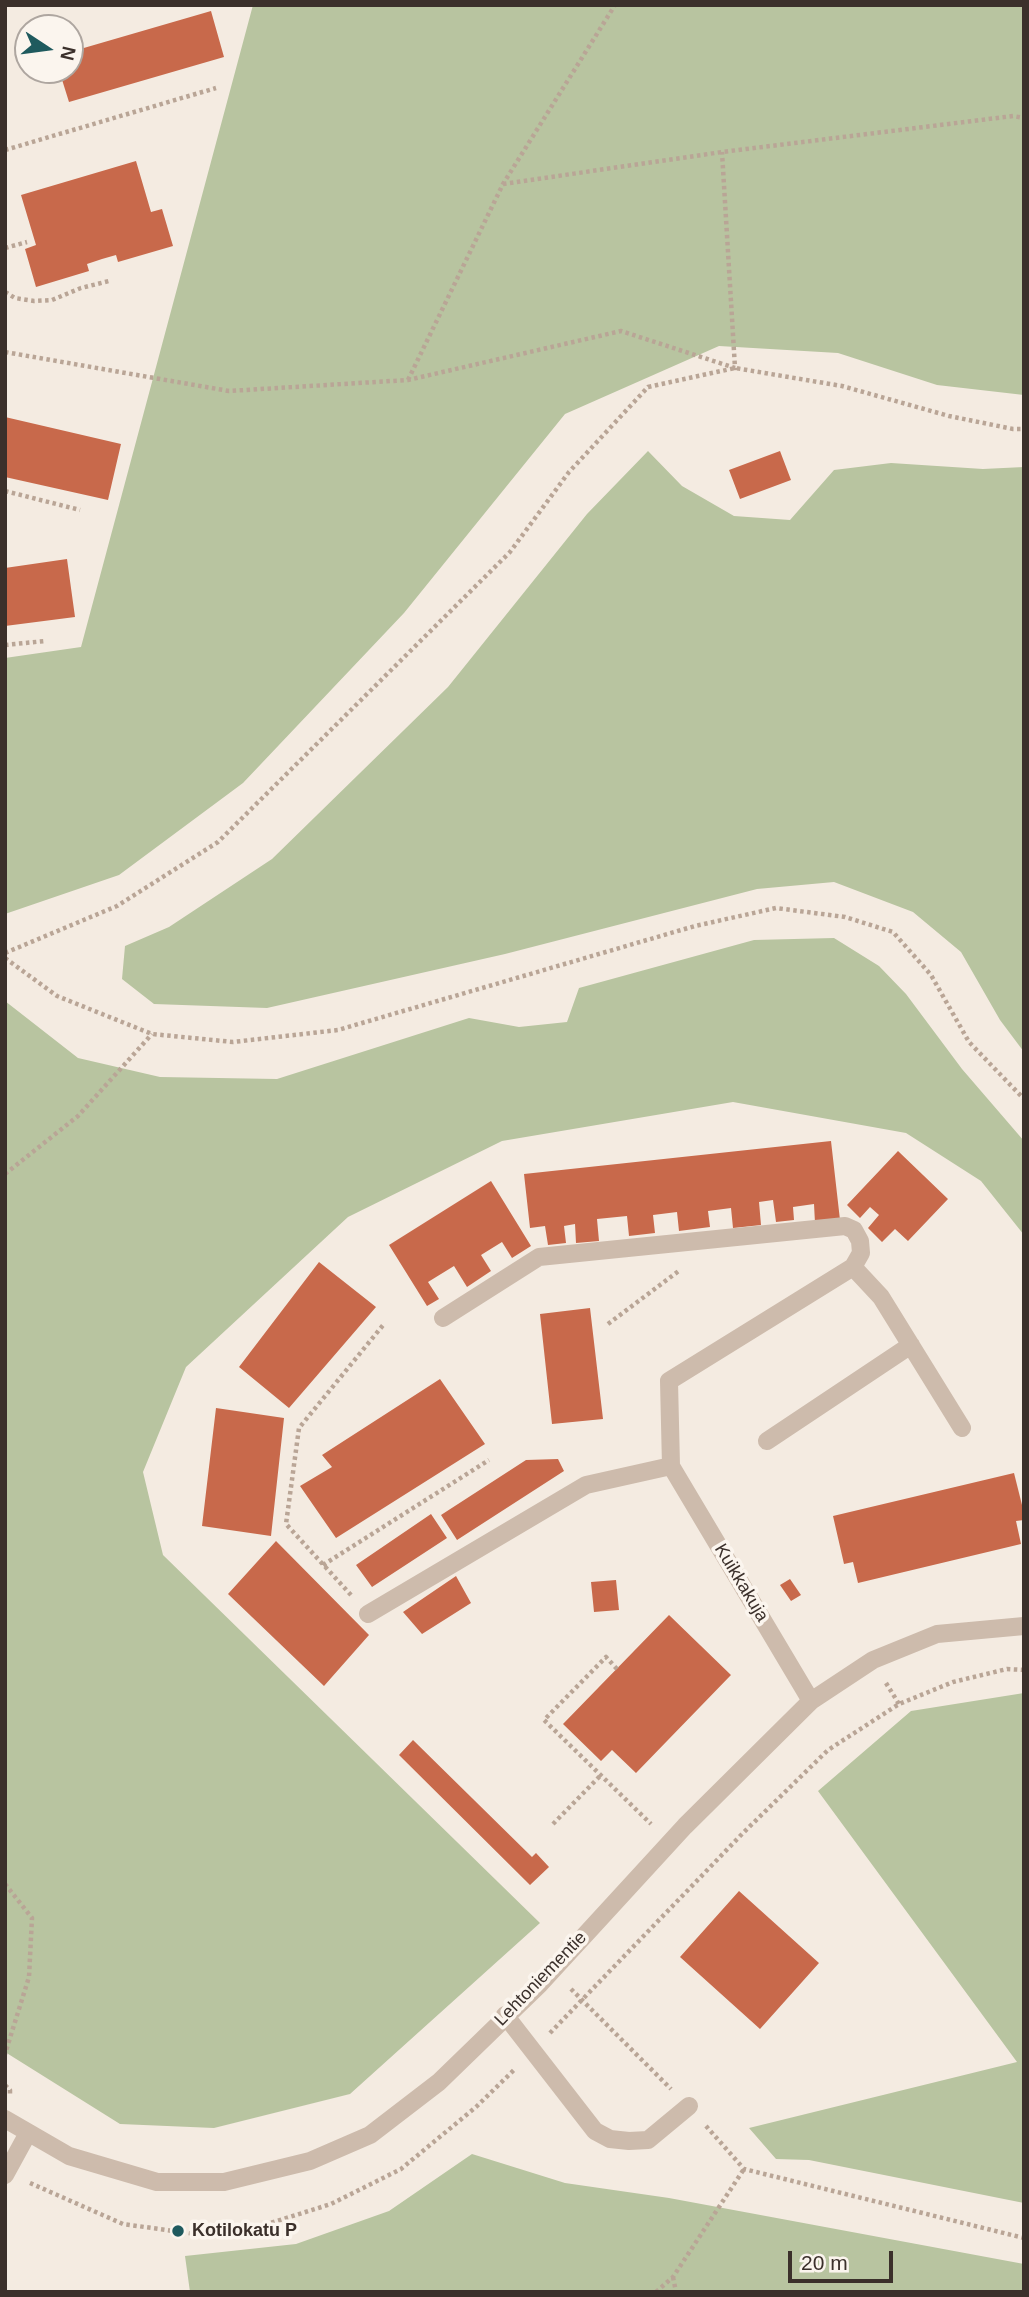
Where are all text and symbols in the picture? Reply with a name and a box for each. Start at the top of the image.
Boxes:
north arrow [14,14,84,84]
text: N [56,44,80,62]
street label: Kuikkakuja [709,1540,773,1626]
street label: Lehtoniementie [490,1927,592,2031]
place label: Kotilokatu P [192,2220,297,2242]
marker: Kotilokatu P [170,2223,186,2239]
scale bar [791,2238,896,2282]
text: 20 m [801,2251,848,2274]

